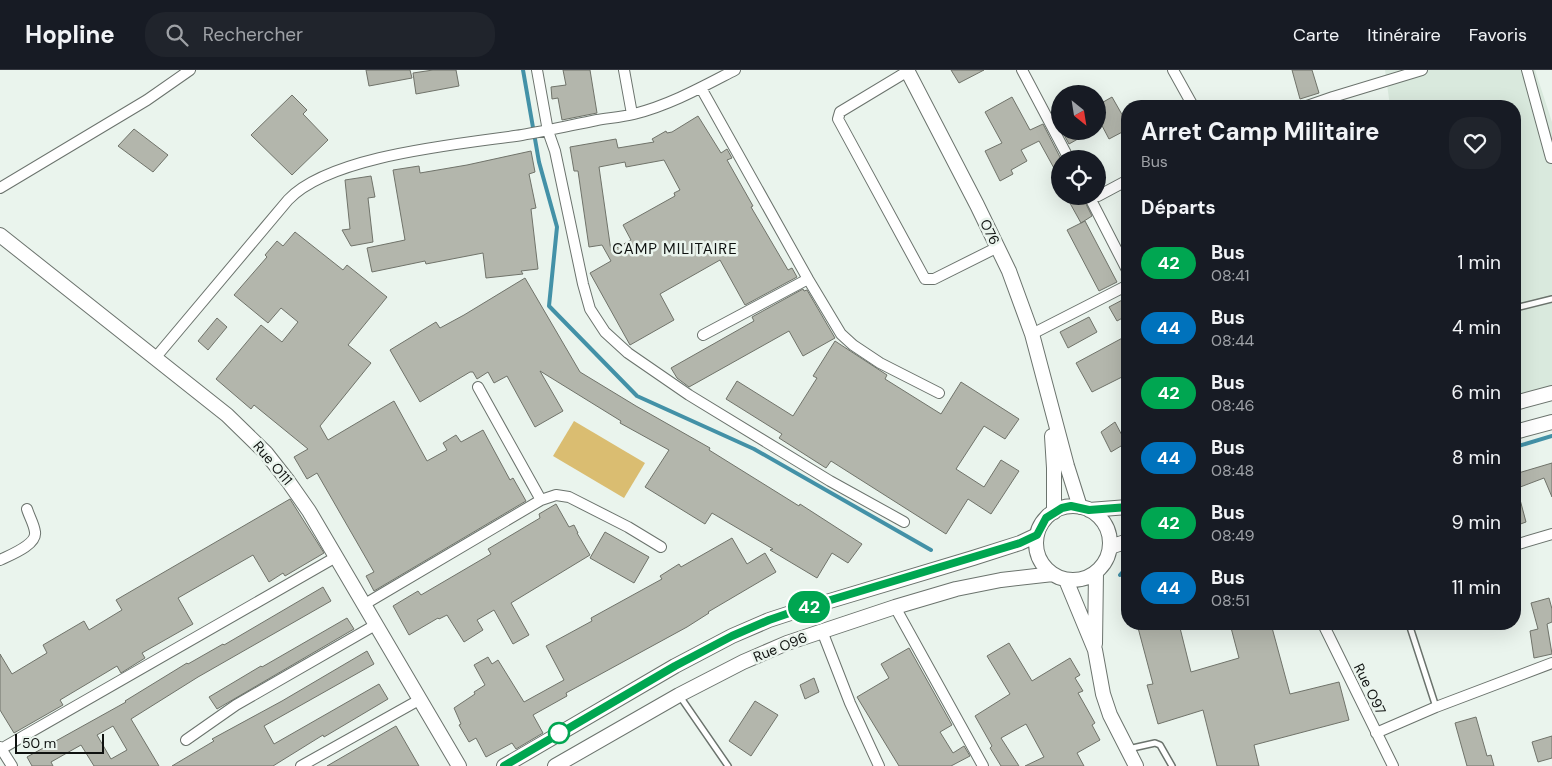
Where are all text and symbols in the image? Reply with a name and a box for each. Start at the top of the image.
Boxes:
search box [145,12,495,57]
text: Hopline [25,19,115,50]
icon: search [163,21,191,49]
text: Rechercher [203,22,303,47]
text: Carte [1293,23,1339,47]
text: Itinéraire [1367,23,1441,47]
text: Favoris [1469,23,1527,47]
north arrow [1051,85,1106,140]
map controls [1051,85,1106,205]
text: Arret Camp Militaire [1141,116,1379,147]
button: heart [1449,117,1501,169]
button: locate [1051,150,1106,205]
text: Bus [1141,151,1168,172]
text: Départs [1141,195,1216,220]
street label: O76 [976,216,1004,248]
district label: CAMP MILITAIRE [612,239,738,259]
text: Bus [1211,240,1245,265]
text: 1 min [1458,250,1501,275]
text: 42 [1157,251,1180,275]
text: 08:41 [1211,265,1250,286]
text: Bus [1211,305,1245,330]
text: 4 min [1452,315,1501,340]
text: 44 [1157,316,1180,340]
text: 08:44 [1211,330,1254,351]
text: Bus [1211,370,1245,395]
text: 6 min [1452,380,1501,405]
text: 42 [1157,381,1180,405]
text: 08:46 [1211,395,1255,416]
text: Bus [1211,435,1245,460]
street label: Rue O111 [249,437,297,489]
text: 8 min [1452,445,1501,470]
text: 44 [1157,446,1180,470]
text: 08:48 [1211,460,1254,481]
text: Bus [1211,500,1245,525]
text: 9 min [1452,510,1501,535]
text: 42 [1157,511,1180,535]
text: 08:49 [1211,525,1255,546]
text: Bus [1211,565,1245,590]
text: 11 min [1452,575,1501,600]
text: 44 [1157,576,1180,600]
text: 08:51 [1211,590,1250,611]
line badge: 42 [786,591,832,623]
text: 42 [798,595,820,619]
street label: Rue O96 [750,628,810,666]
street label: Rue O97 [1350,660,1390,718]
unlabelled marker [548,722,570,744]
scale bar [15,731,104,754]
text: 50 m [22,734,56,752]

